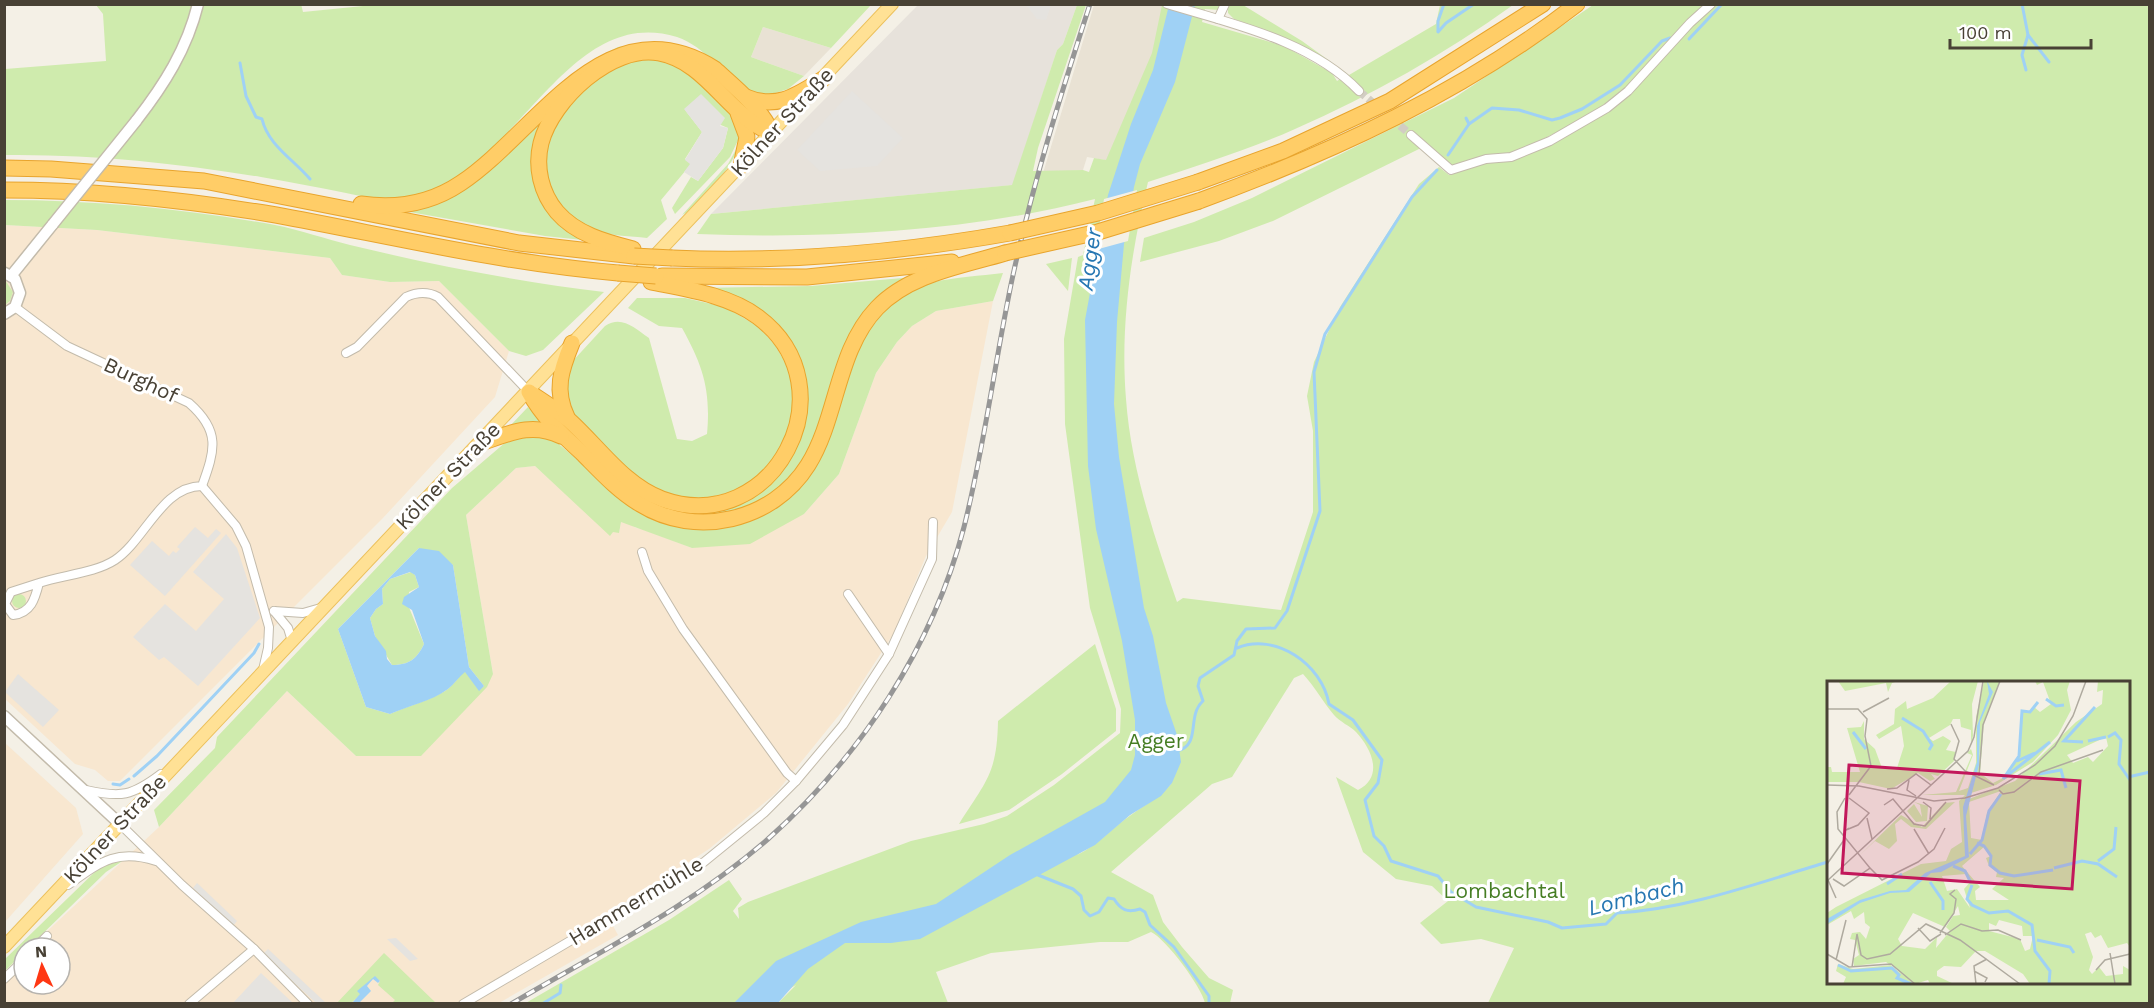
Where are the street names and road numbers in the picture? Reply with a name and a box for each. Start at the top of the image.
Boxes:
street label: Kölner Straße [725,62,838,181]
street label: Burghof [100,351,183,408]
street label: Kölner Straße [390,417,505,535]
street label: Kölner Straße [58,769,171,888]
street label: Hammermühle [564,851,707,951]

